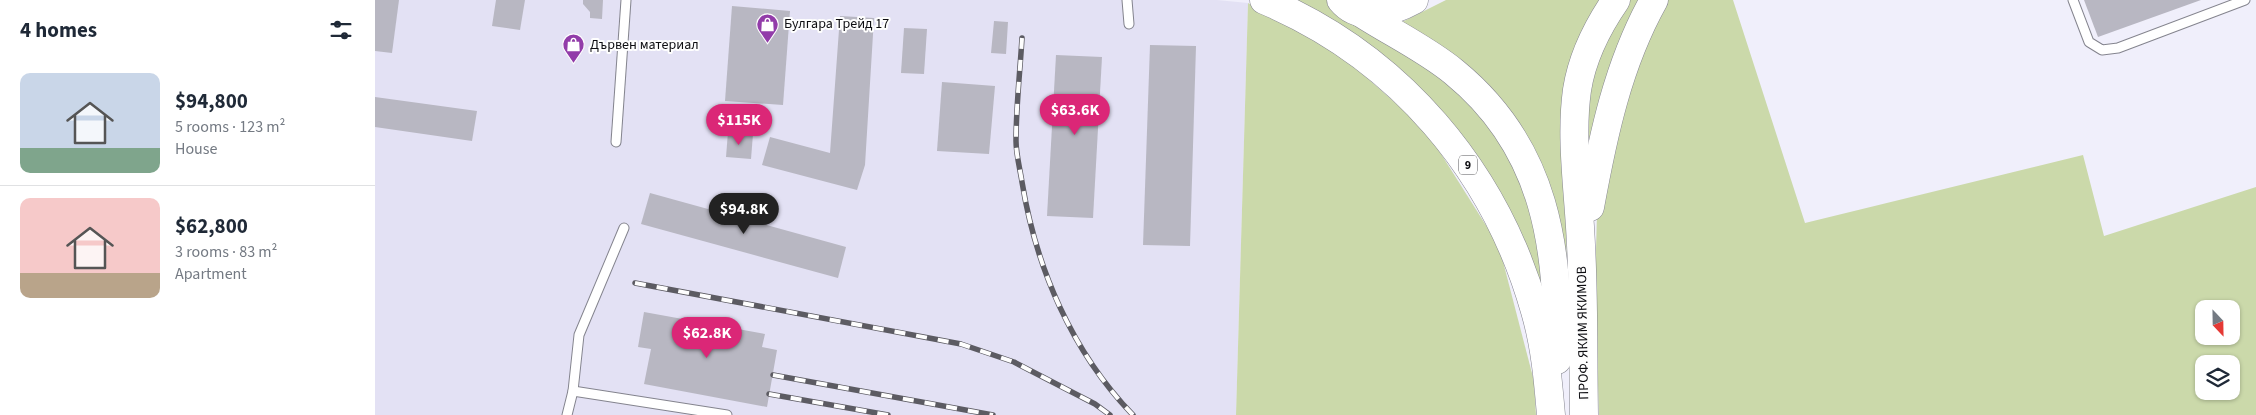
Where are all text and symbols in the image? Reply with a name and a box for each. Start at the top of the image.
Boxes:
shop icon: Булгара Трейд 17 [756,12,780,43]
place label: Булгара Трейд 17 [784,14,889,34]
text: 4 homes [20,15,97,45]
icon: filters [327,16,355,44]
shop icon: Дървен материал [562,33,586,64]
place label: Дървен материал [590,35,699,55]
text: $94,800 [175,86,248,116]
icon: home [60,93,120,153]
pin: $63.6K [1034,94,1116,136]
text: $63.6K [1051,99,1099,121]
pin: $115K [704,104,774,146]
text: $115K [717,109,761,131]
text: 5 rooms · 123 m² [175,116,285,138]
text: House [175,138,217,160]
road number: 9 [1459,156,1477,174]
pin: $94.8K [703,192,785,235]
text: $94.8K [720,198,768,220]
text: $62,800 [175,211,248,241]
icon: home [60,218,120,278]
text: 3 rooms · 83 m² [175,241,277,263]
text: Apartment [175,263,247,285]
street label: ПРОФ. ЯКИМ ЯКИМОВ [1572,266,1594,400]
north arrow [2195,300,2240,345]
map controls [2195,300,2240,400]
pin: $62.8K [666,316,748,359]
text: $62.8K [683,322,731,344]
button: layers [2195,355,2240,400]

